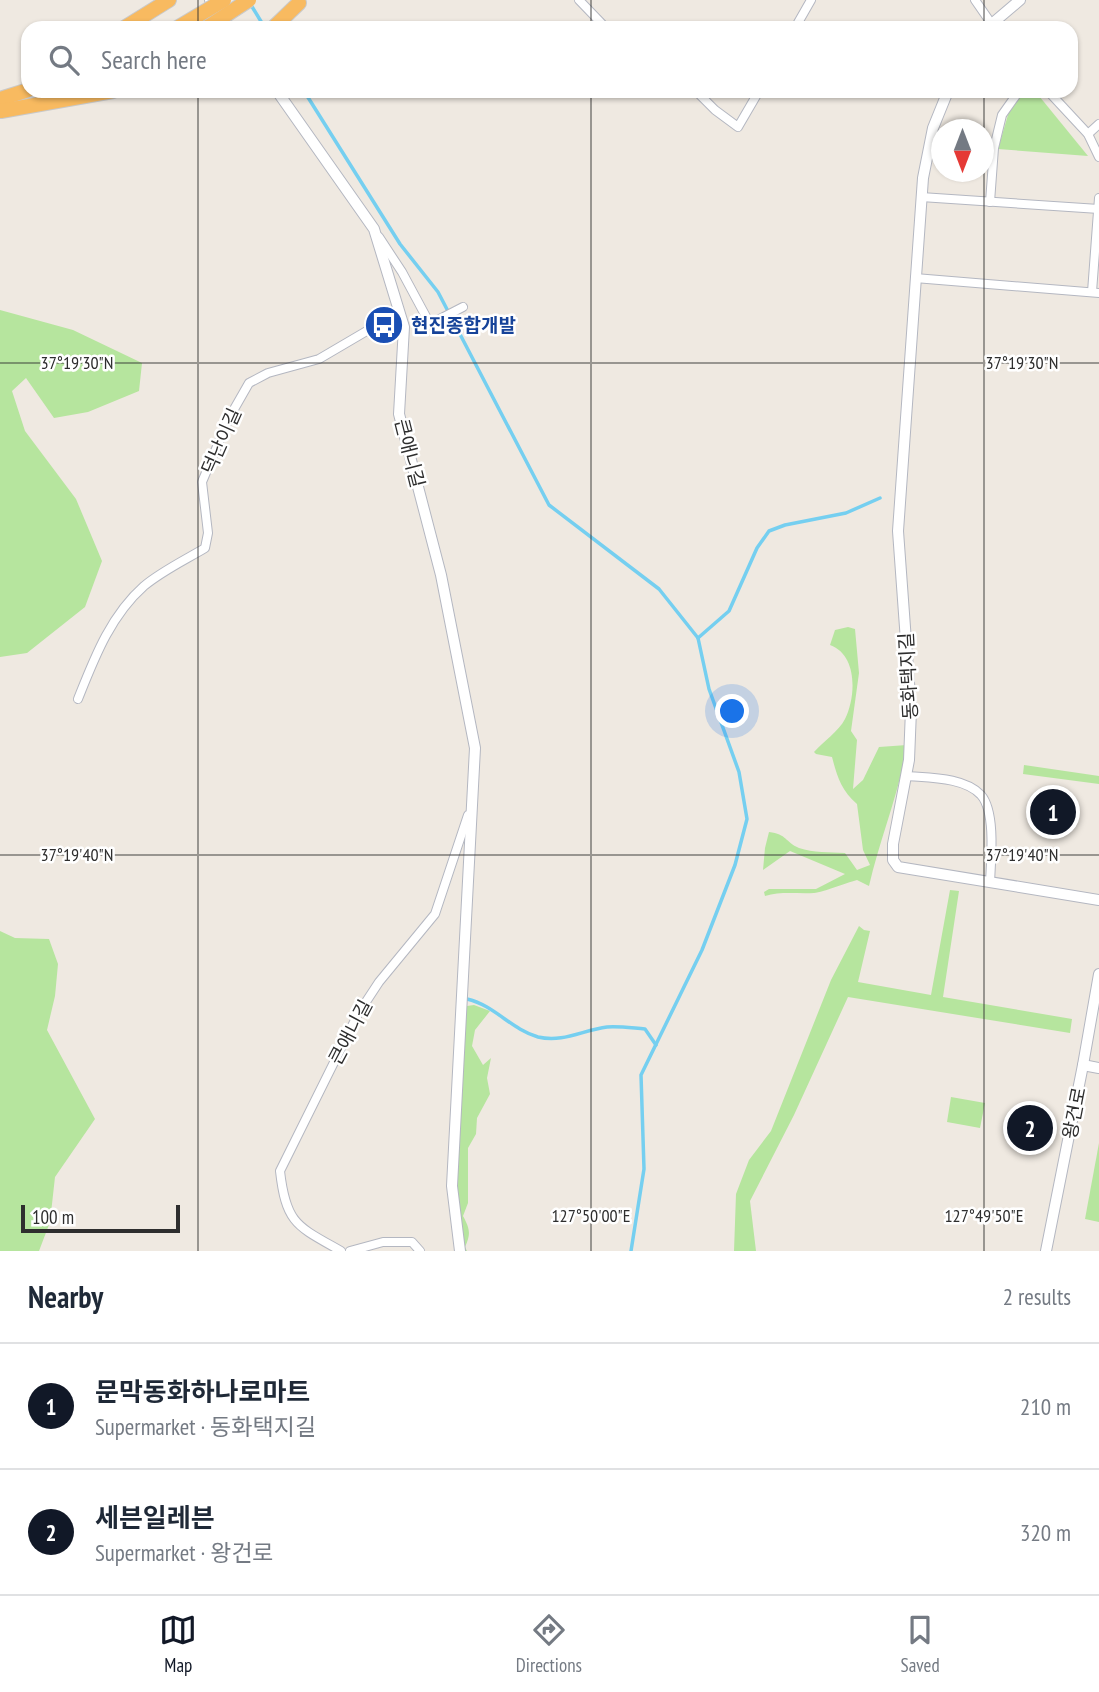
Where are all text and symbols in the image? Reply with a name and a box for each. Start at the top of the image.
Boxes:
search box [21,21,1078,98]
icon: search [45,41,83,79]
text: Search here [101,43,207,76]
north arrow [931,119,994,182]
bus stop icon: 현진종합개발 [363,304,405,346]
place label: 현진종합개발 [411,313,516,337]
text: 37°19'30"N [41,351,113,374]
text: 37°19'30"N [986,351,1058,374]
street label: 덕난이길 [196,404,246,478]
street label: 큰애니길 [390,416,430,490]
street label: 동화택지길 [894,632,922,720]
your location [715,694,749,728]
pin: 1 [1030,786,1076,838]
text: 37°19'40"N [41,843,113,866]
text: 37°19'40"N [986,843,1058,866]
street label: 큰애니길 [323,995,377,1069]
street label: 왕건로 [1057,1085,1091,1141]
pin: 2 [1007,1102,1053,1154]
scale bar [21,1202,180,1234]
text: 127°50'00"E [552,1204,630,1227]
text: 127°49'50"E [945,1204,1023,1227]
text: 100 m [32,1205,74,1229]
text: Nearby [28,1277,103,1316]
text: 2 results [1003,1282,1071,1311]
text: 문막동화하나로마트 [95,1375,310,1408]
text: 1 [46,1392,57,1421]
text: 210 m [1020,1392,1071,1421]
text: Supermarket · 동화택지길 [95,1412,316,1441]
text: 세븐일레븐 [95,1501,215,1534]
text: 2 [46,1518,57,1547]
text: 320 m [1020,1518,1071,1547]
text: Supermarket · 왕건로 [95,1538,274,1567]
tab: Map [159,1611,197,1677]
tab: Directions [516,1611,582,1677]
tab: Saved [901,1611,940,1677]

